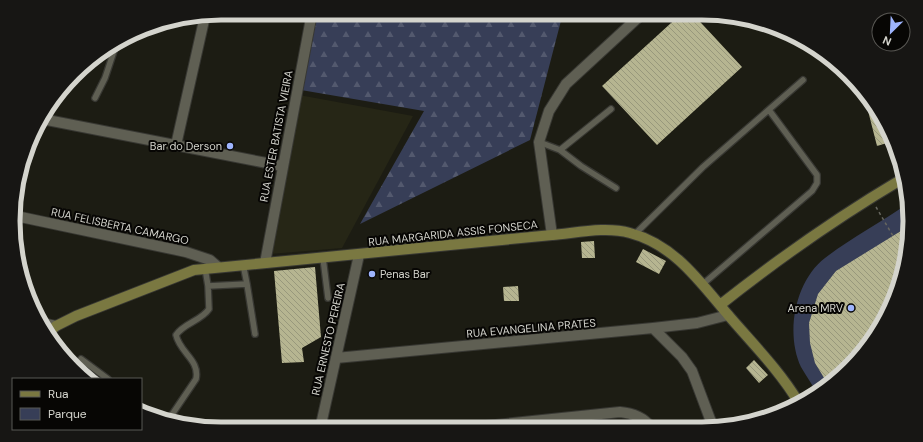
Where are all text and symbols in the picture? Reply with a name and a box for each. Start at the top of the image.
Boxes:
north arrow [871,12,911,52]
text: N [880,33,893,49]
street label: RUA ESTER BATISTA VIEIRA [256,69,296,203]
place label: Bar do Derson [150,139,222,153]
marker: Bar do Derson [225,141,235,151]
street label: RUA FELISBERTA CAMARGO [50,205,190,247]
street label: RUA MARGARIDA ASSIS FONSECA [368,217,538,249]
place label: Penas Bar [380,267,430,281]
marker: Penas Bar [367,269,377,279]
street label: RUA ERNESTO PEREIRA [308,281,348,397]
place label: Arena MRV [788,301,844,315]
marker: Arena MRV [846,303,856,313]
street label: RUA EVANGELINA PRATES [466,315,596,341]
legend [12,378,142,430]
text: Rua [48,386,69,402]
text: Parque [48,406,87,422]

